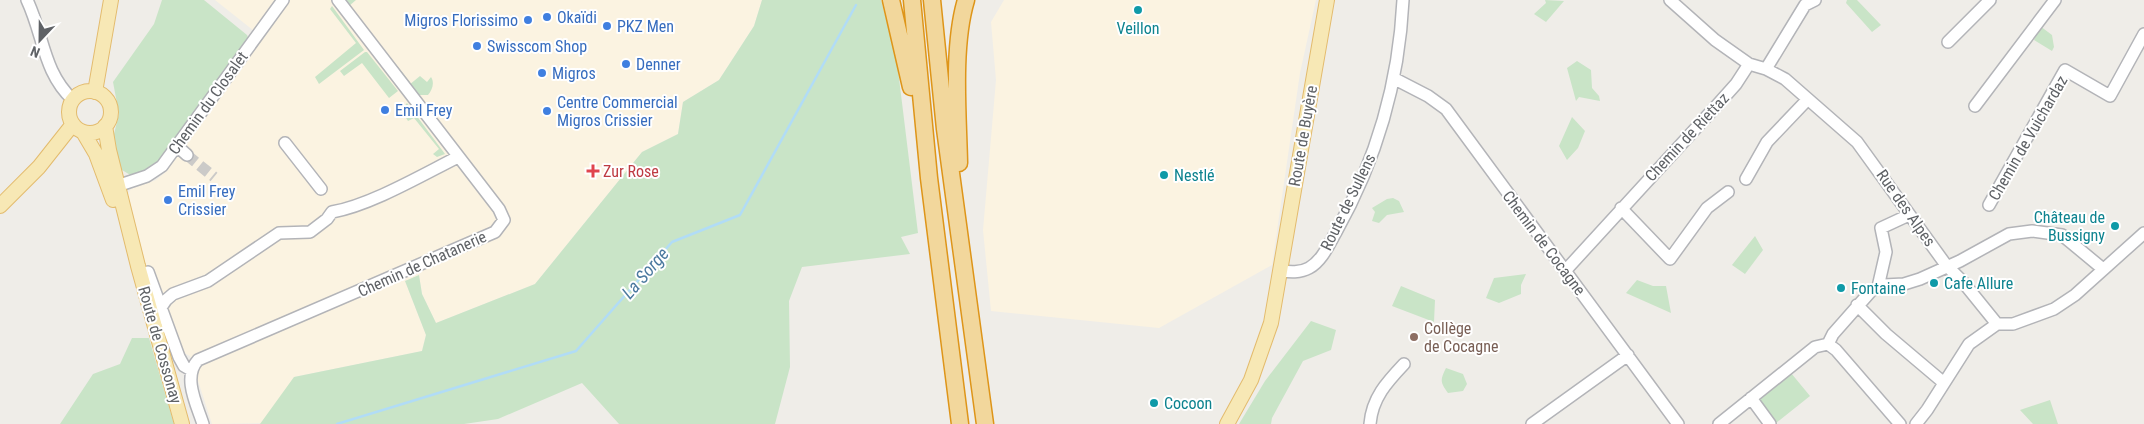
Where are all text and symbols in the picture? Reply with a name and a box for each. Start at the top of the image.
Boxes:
marker: Veillon [1132,4,1144,16]
place label: Okaïdi [557,8,597,27]
place label: Migros Florissimo [404,11,518,30]
marker: Okaïdi [541,11,553,23]
marker: Migros Florissimo [522,14,534,26]
north arrow [15,15,65,65]
place label: PKZ Men [617,17,674,36]
place label: Veillon [1117,19,1159,38]
marker: PKZ Men [601,20,613,32]
place label: Swisscom Shop [487,37,587,56]
marker: Swisscom Shop [471,40,483,52]
text: N [28,43,42,61]
street label: Chemin du Closalet [164,48,252,158]
place label: Denner [636,55,681,74]
marker: Denner [620,58,632,70]
place label: Migros [552,64,596,83]
marker: Migros [536,67,548,79]
street label: Chemin de Vuichardaz [1985,72,2071,204]
street label: Route de Buyère [1285,84,1321,188]
street label: Chemin de Riettaz [1641,89,1733,185]
place label: Centre Commercial Migros Crissier [557,93,678,130]
place label: Emil Frey [395,101,453,120]
marker: Emil Frey [379,104,391,116]
marker: Centre Commercial Migros Crissier [541,105,553,117]
street label: Route de Sullens [1316,151,1380,253]
place label: Zur Rose [603,162,659,181]
marker: Zur Rose [587,165,599,177]
place label: Nestlé [1174,166,1215,185]
street label: Rue des Alpes [1873,166,1939,250]
marker: Nestlé [1158,169,1170,181]
place label: Emil Frey Crissier [178,182,236,219]
street label: Chemin de Cocagne [1499,187,1589,299]
marker: Emil Frey Crissier [162,194,174,206]
place label: Château de Bussigny [2034,208,2105,245]
marker: Château de Bussigny [2109,220,2121,232]
street label: Chemin de Chatanerie [355,227,489,301]
water label: La Sorge [617,243,673,303]
place label: Cafe Allure [1944,274,2013,293]
marker: Cafe Allure [1928,277,1940,289]
place label: Fontaine [1851,279,1906,298]
marker: Fontaine [1835,282,1847,294]
street label: Route de Cossonay [134,284,186,406]
place label: Collège de Cocagne [1424,319,1498,356]
marker: Collège de Cocagne [1408,331,1420,343]
place label: Cocoon [1164,394,1212,413]
marker: Cocoon [1148,397,1160,409]

